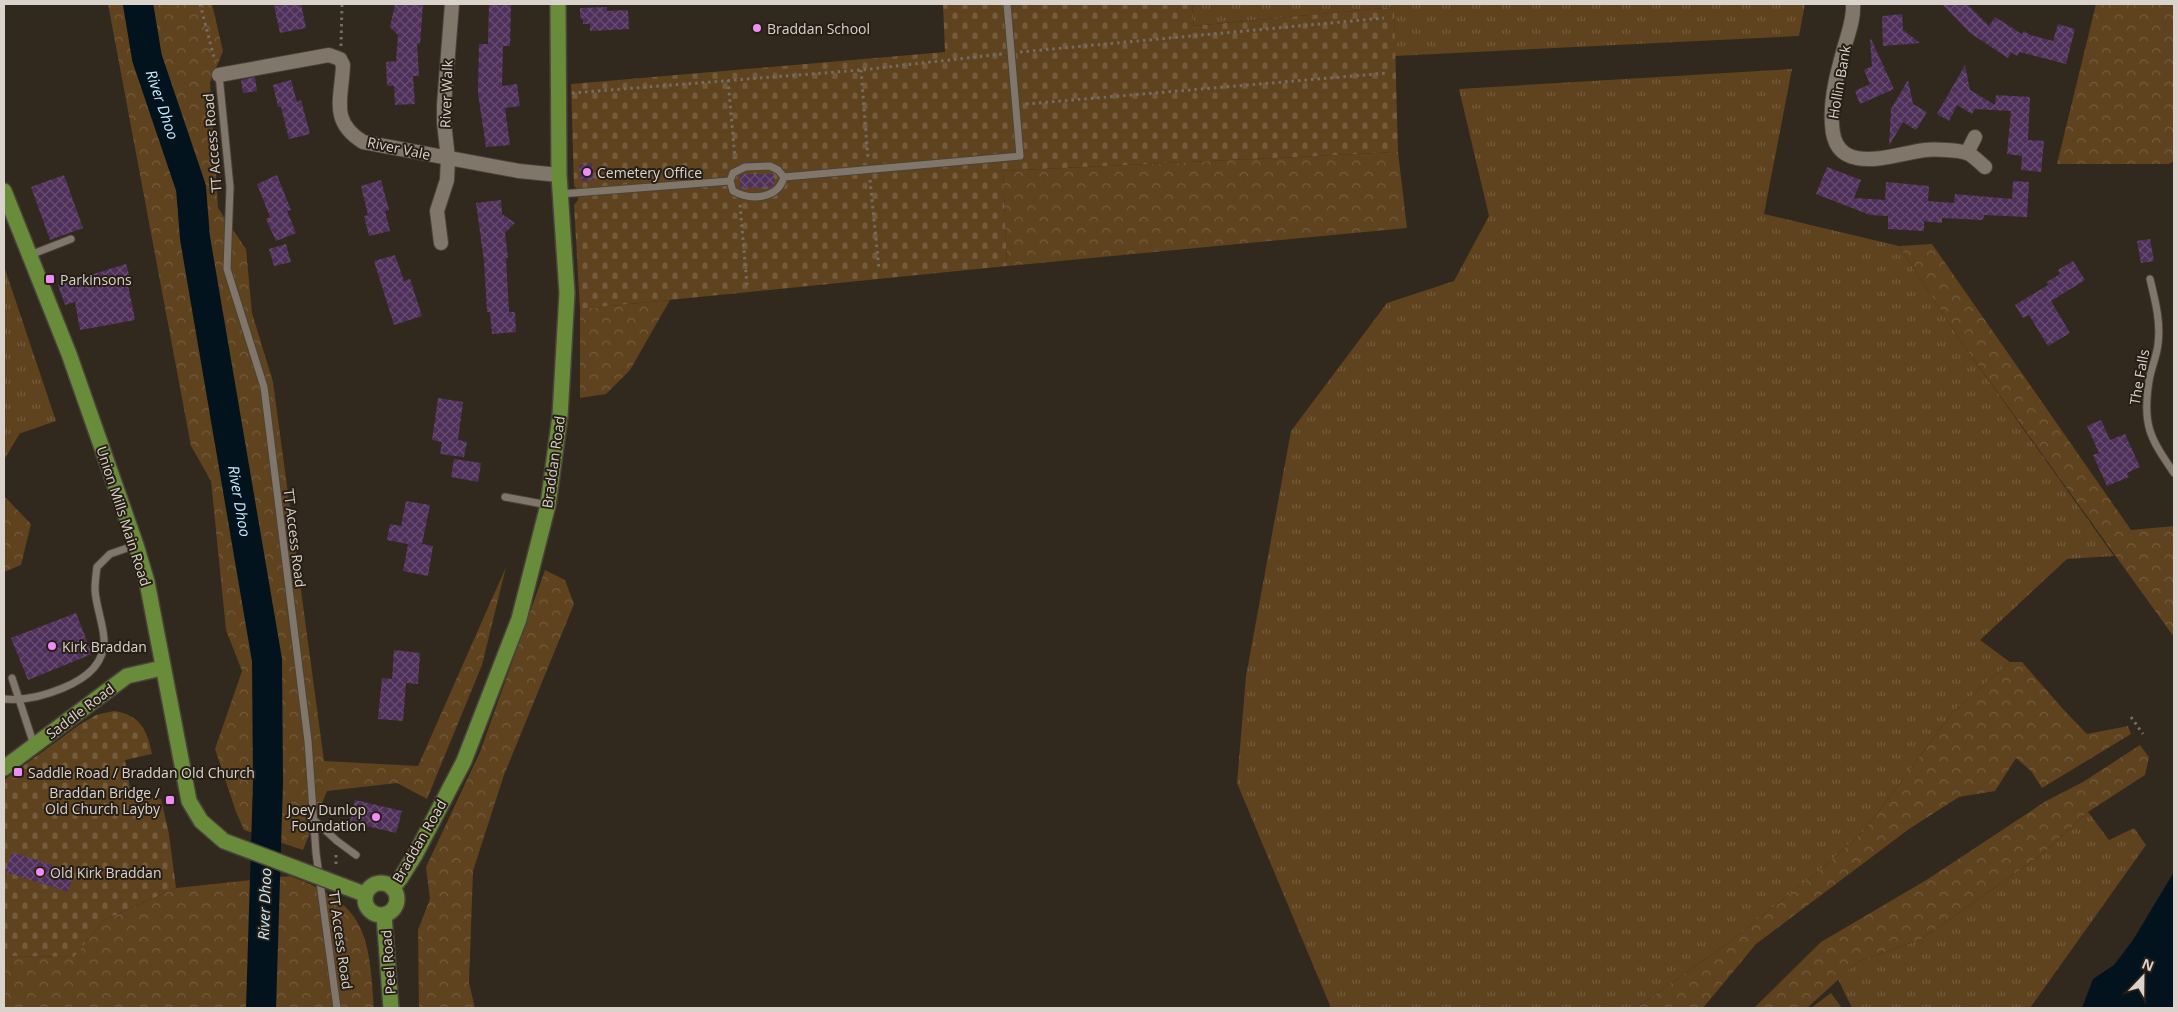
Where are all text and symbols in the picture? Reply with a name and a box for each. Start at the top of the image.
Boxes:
place label: Braddan School [767,19,870,38]
marker: Braddan School [751,22,763,34]
street label: Hollin Bank [1823,43,1855,120]
street label: River Walk [435,59,457,128]
water label: River Dhoo [142,67,184,142]
street label: TT Access Road [198,93,226,193]
street label: River Vale [366,132,432,164]
place label: Cemetery Office [597,163,702,182]
marker: Cemetery Office [581,166,593,178]
place label: Parkinsons [60,270,132,289]
marker: Parkinsons [44,273,56,285]
street label: The Falls [2125,347,2153,406]
street label: Braddan Road [537,415,569,509]
street label: Union Mills Main Road [92,444,156,588]
water label: River Dhoo [224,464,256,538]
street label: TT Access Road [280,487,310,589]
place label: Kirk Braddan [62,637,147,656]
marker: Kirk Braddan [46,640,58,652]
street label: Saddle Road [42,679,118,743]
place label: Saddle Road / Braddan Old Church [28,763,255,782]
marker: Saddle Road / Braddan Old Church [12,766,24,778]
place label: Braddan Bridge / Old Church Layby [45,783,161,818]
marker: Braddan Bridge / Old Church Layby [164,794,176,806]
street label: Braddan Road [387,796,451,886]
place label: Joey Dunlop Foundation [285,800,366,835]
marker: Joey Dunlop Foundation [370,811,382,823]
place label: Old Kirk Braddan [50,863,162,882]
marker: Old Kirk Braddan [34,866,46,878]
water label: River Dhoo [253,868,275,940]
street label: TT Access Road [325,889,357,991]
street label: Peel Road [376,929,400,995]
north arrow [2118,952,2168,1002]
text: N [2139,954,2157,975]

